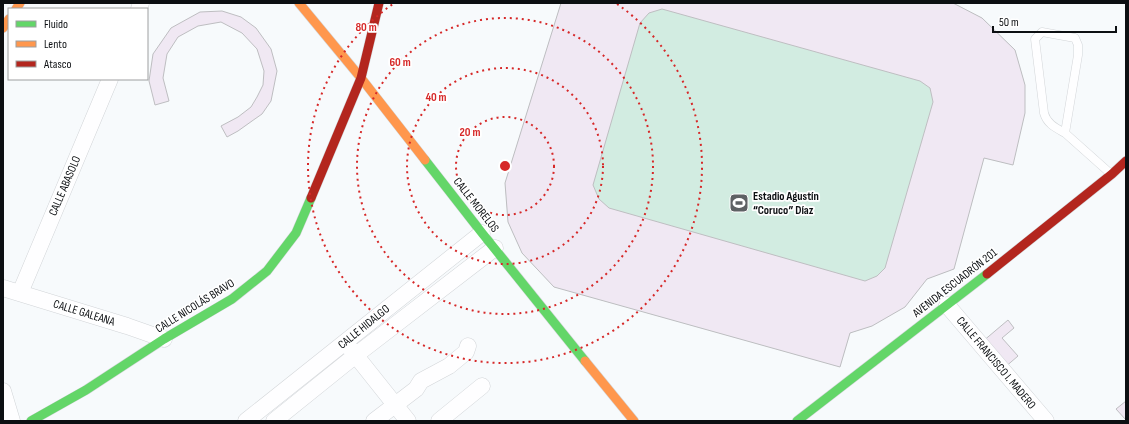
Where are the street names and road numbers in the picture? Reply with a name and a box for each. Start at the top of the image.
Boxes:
street label: CALLE ABASOLO [46,154,84,218]
street label: CALLE MORELOS [450,175,502,235]
street label: AVENIDA ESCUADRÓN 201 [909,245,1001,321]
street label: CALLE NICOLÁS BRAVO [153,276,237,336]
street label: CALLE GALEANA [51,297,117,330]
street label: CALLE HIDALGO [335,302,393,352]
street label: CALLE FRANCISCO I. MADERO [953,314,1039,412]

